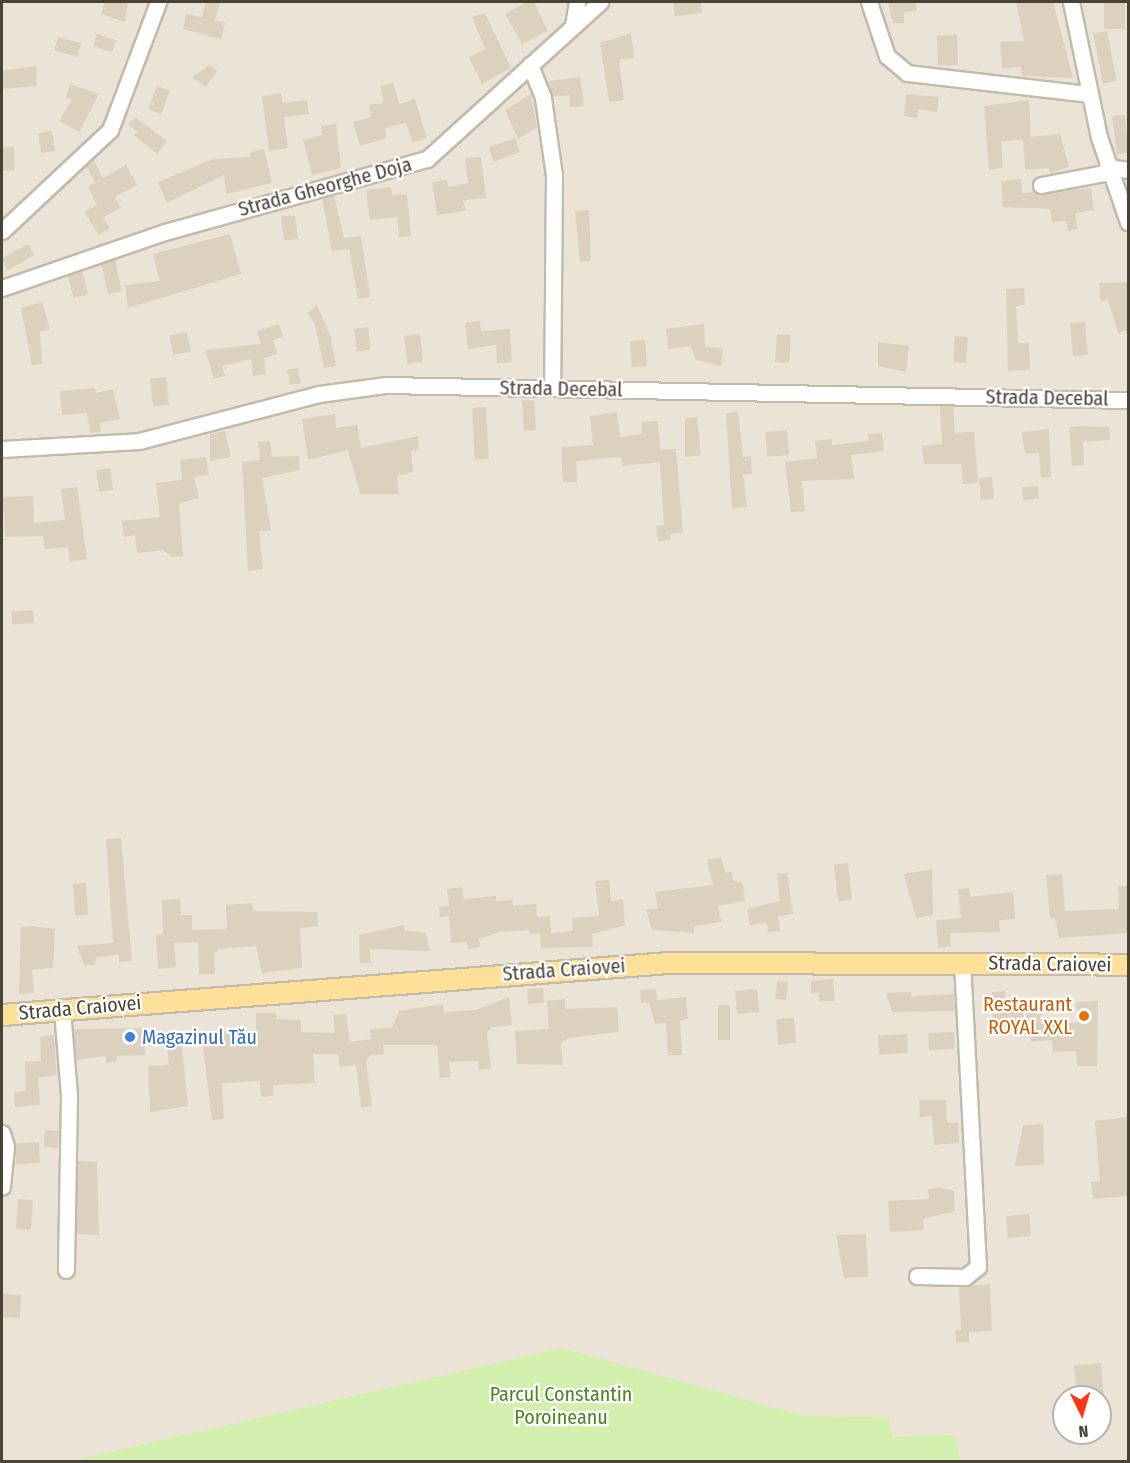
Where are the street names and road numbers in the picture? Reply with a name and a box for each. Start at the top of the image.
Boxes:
street label: Strada Gheorghe Doja [236,152,414,222]
street label: Strada Decebal [499,376,623,402]
street label: Strada Decebal [985,385,1109,411]
street label: Strada Craiovei [988,951,1112,977]
street label: Strada Craiovei [502,954,626,986]
street label: Strada Craiovei [18,991,142,1025]

